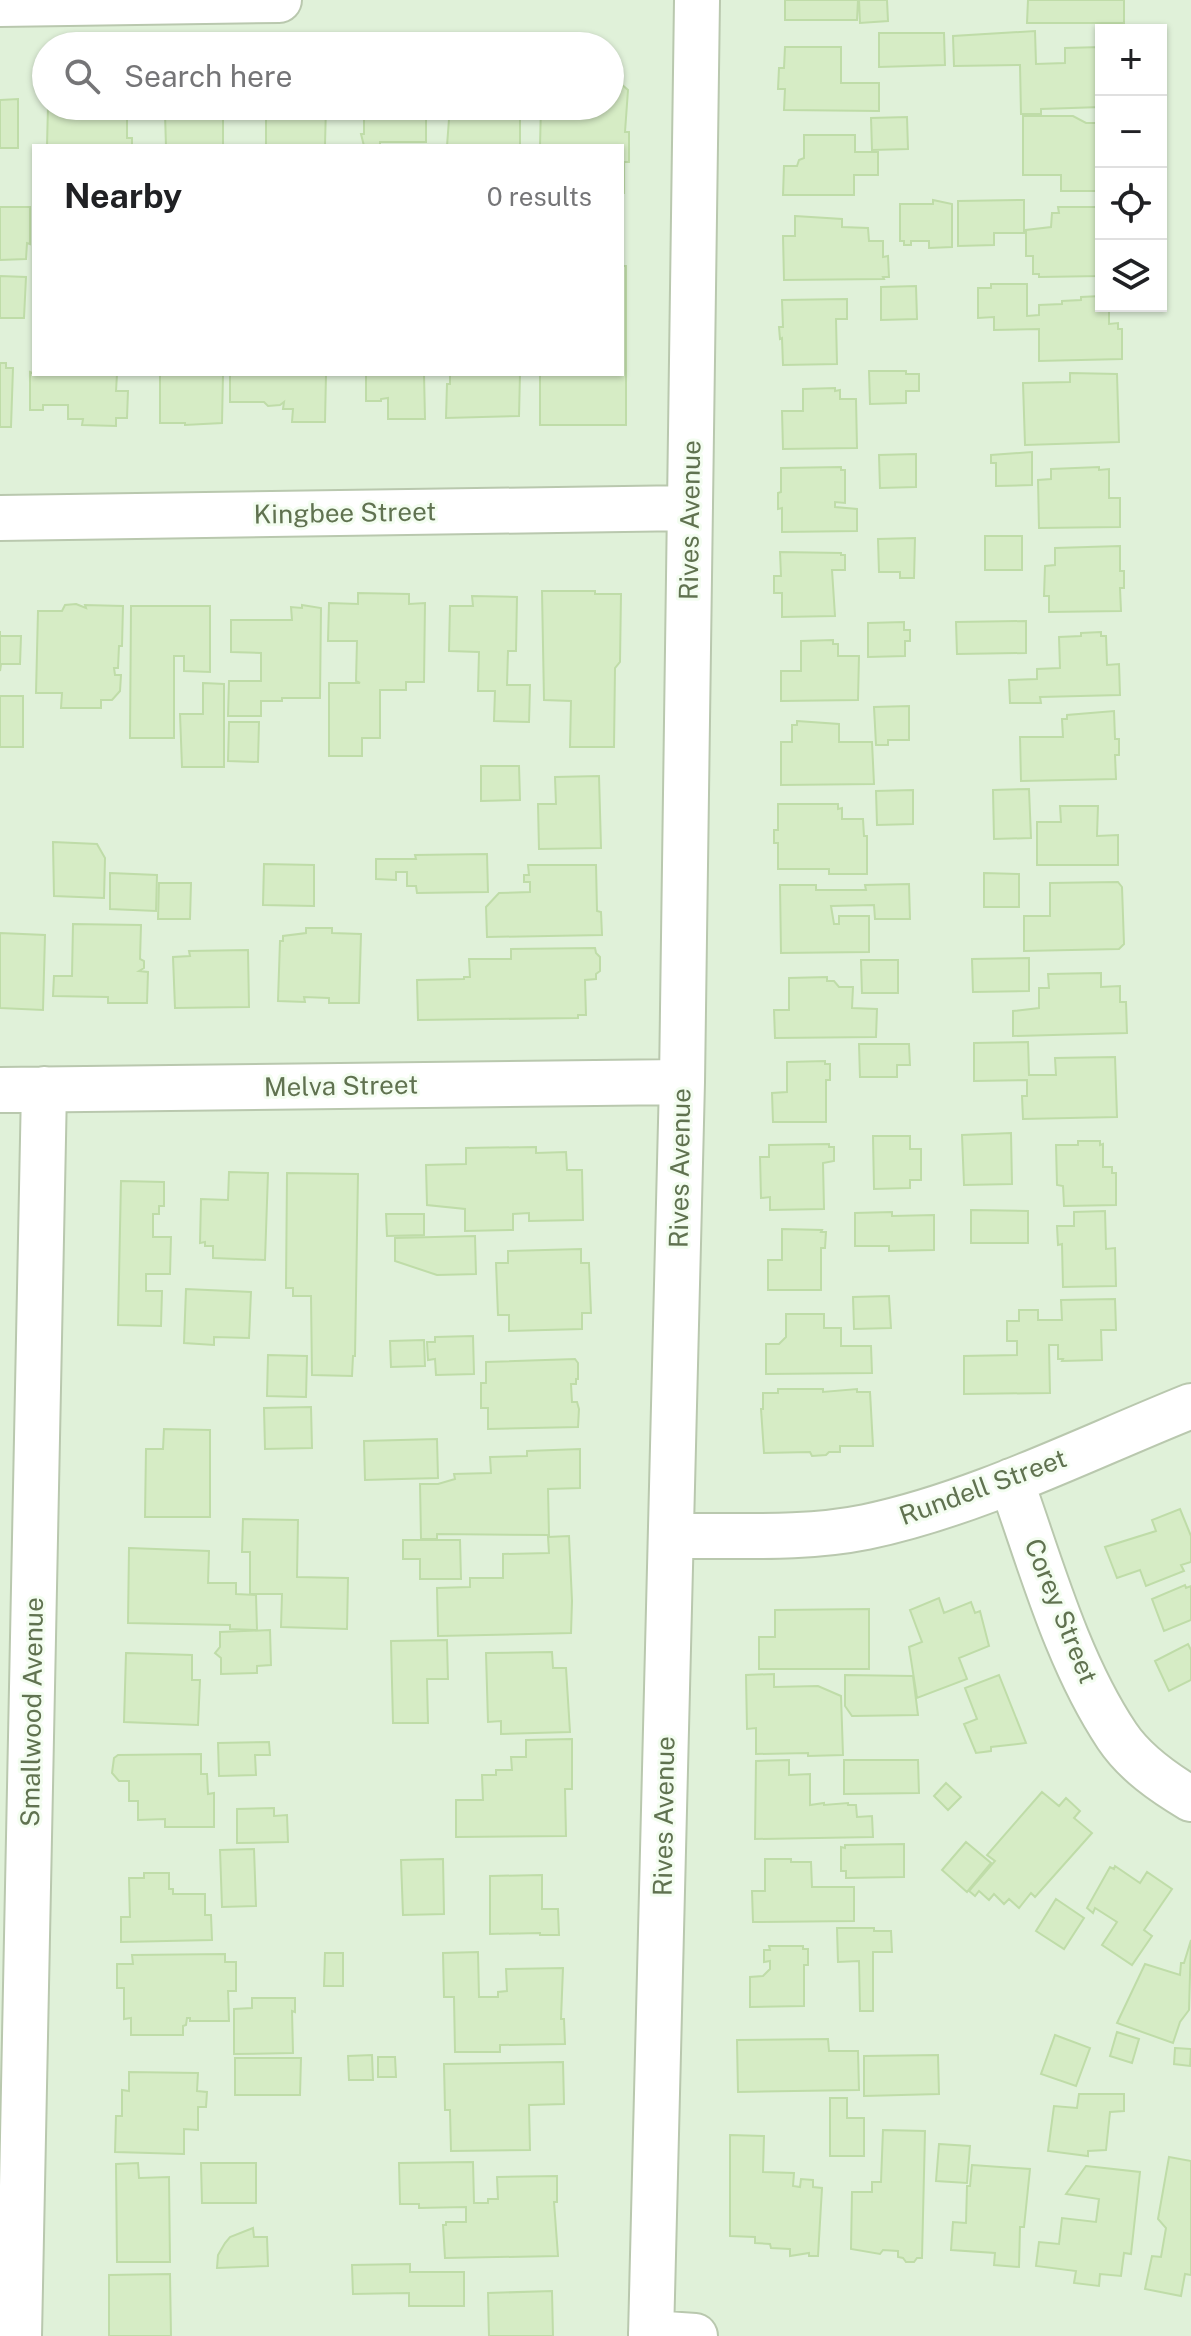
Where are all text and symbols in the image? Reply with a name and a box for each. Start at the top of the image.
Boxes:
map controls [1095,24,1167,312]
button: + [1095,24,1167,96]
search box [32,32,624,120]
icon: search [60,54,104,98]
text: Search here [124,58,292,94]
button: − [1095,96,1167,168]
button: locate [1095,168,1167,240]
text: Nearby [64,176,182,216]
text: 0 results [487,181,592,212]
button: layers [1095,240,1167,312]
street label: Rives Avenue [673,440,706,600]
street label: Kingbee Street [253,495,437,530]
street label: Melva Street [264,1069,418,1102]
street label: Rives Avenue [663,1088,696,1248]
street label: Rundell Street [895,1442,1071,1531]
street label: Corey Street [1018,1534,1105,1688]
street label: Smallwood Avenue [14,1597,49,1827]
street label: Rives Avenue [647,1736,680,1896]

